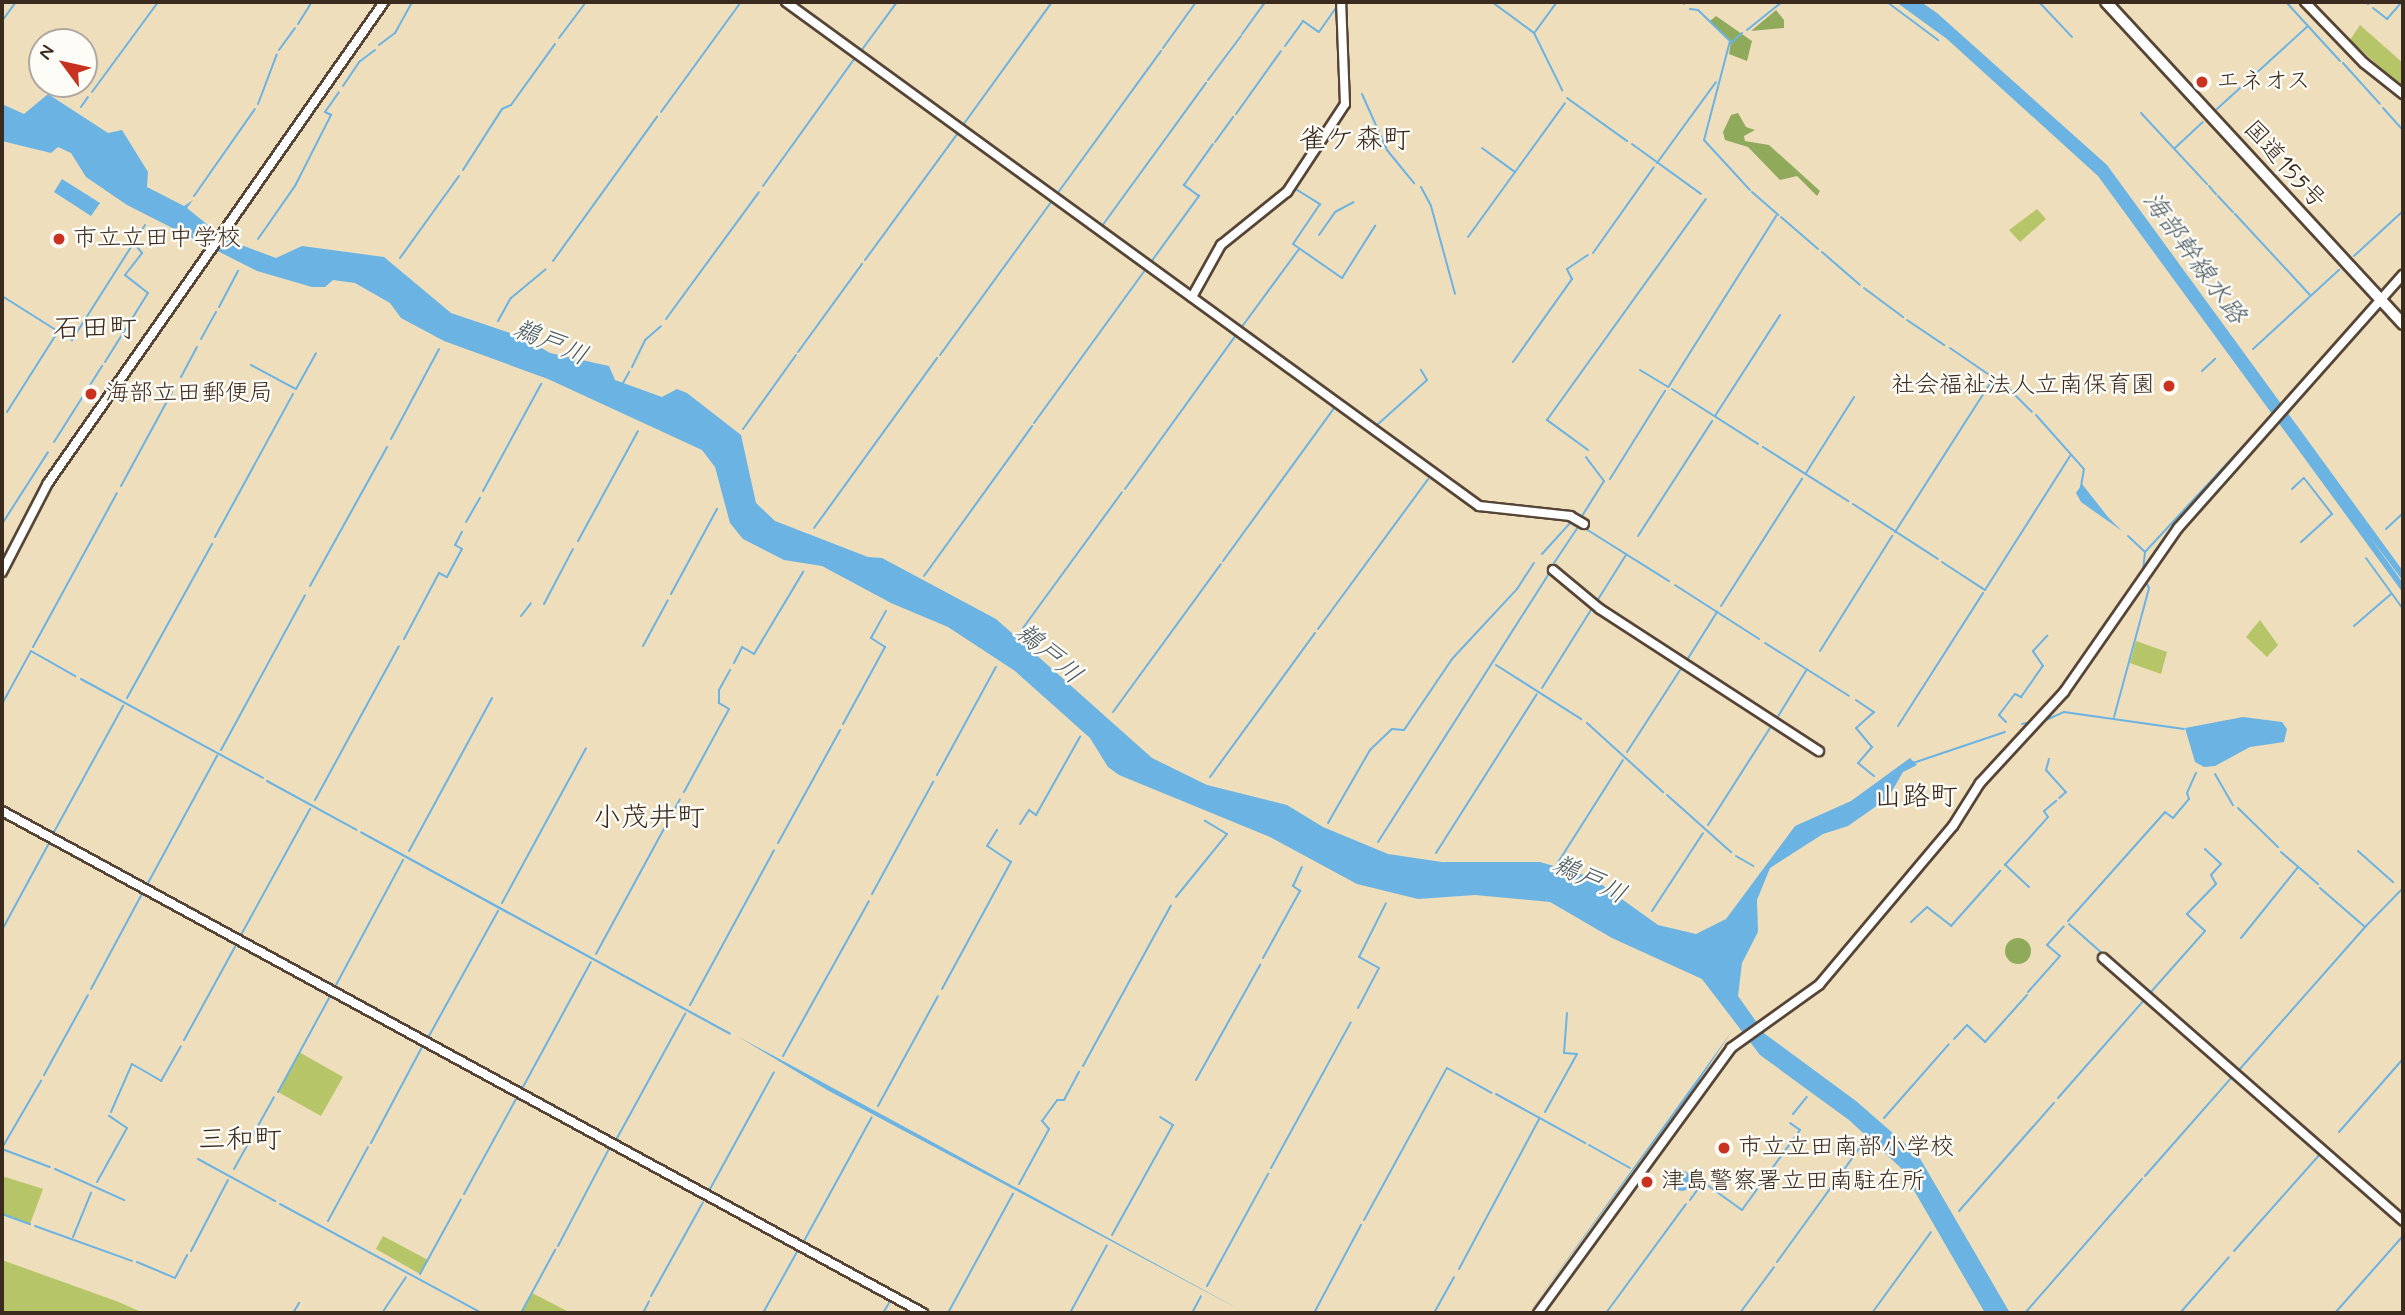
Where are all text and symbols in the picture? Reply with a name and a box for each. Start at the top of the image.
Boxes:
north arrow [28,28,98,98]
text: N [33,40,61,64]
place label: エネオス [2216,68,2312,96]
marker: エネオス [2194,74,2210,90]
street label: 国道155号 [2237,115,2331,215]
district label: 雀ケ森町 [1299,124,1411,158]
water label: 海部幹線水路 [2135,187,2251,331]
place label: 市立立田中学校 [73,225,241,253]
marker: 市立立田中学校 [51,231,67,247]
district label: 石田町 [53,313,137,347]
water label: 鵜戸川 [508,314,592,374]
place label: 社会福祉法人立南保育園 [1891,372,2155,400]
marker: 社会福祉法人立南保育園 [2161,378,2177,394]
place label: 海部立田郵便局 [105,380,273,408]
marker: 海部立田郵便局 [83,386,99,402]
water label: 鵜戸川 [1008,618,1088,692]
district label: 山路町 [1874,781,1958,815]
district label: 小茂井町 [593,802,705,836]
water label: 鵜戸川 [1547,850,1631,912]
district label: 三和町 [198,1124,282,1158]
place label: 市立立田南部小学校 [1738,1134,1954,1162]
marker: 市立立田南部小学校 [1716,1140,1732,1156]
place label: 津島警察署立田南駐在所 [1661,1168,1925,1196]
marker: 津島警察署立田南駐在所 [1639,1174,1655,1190]

